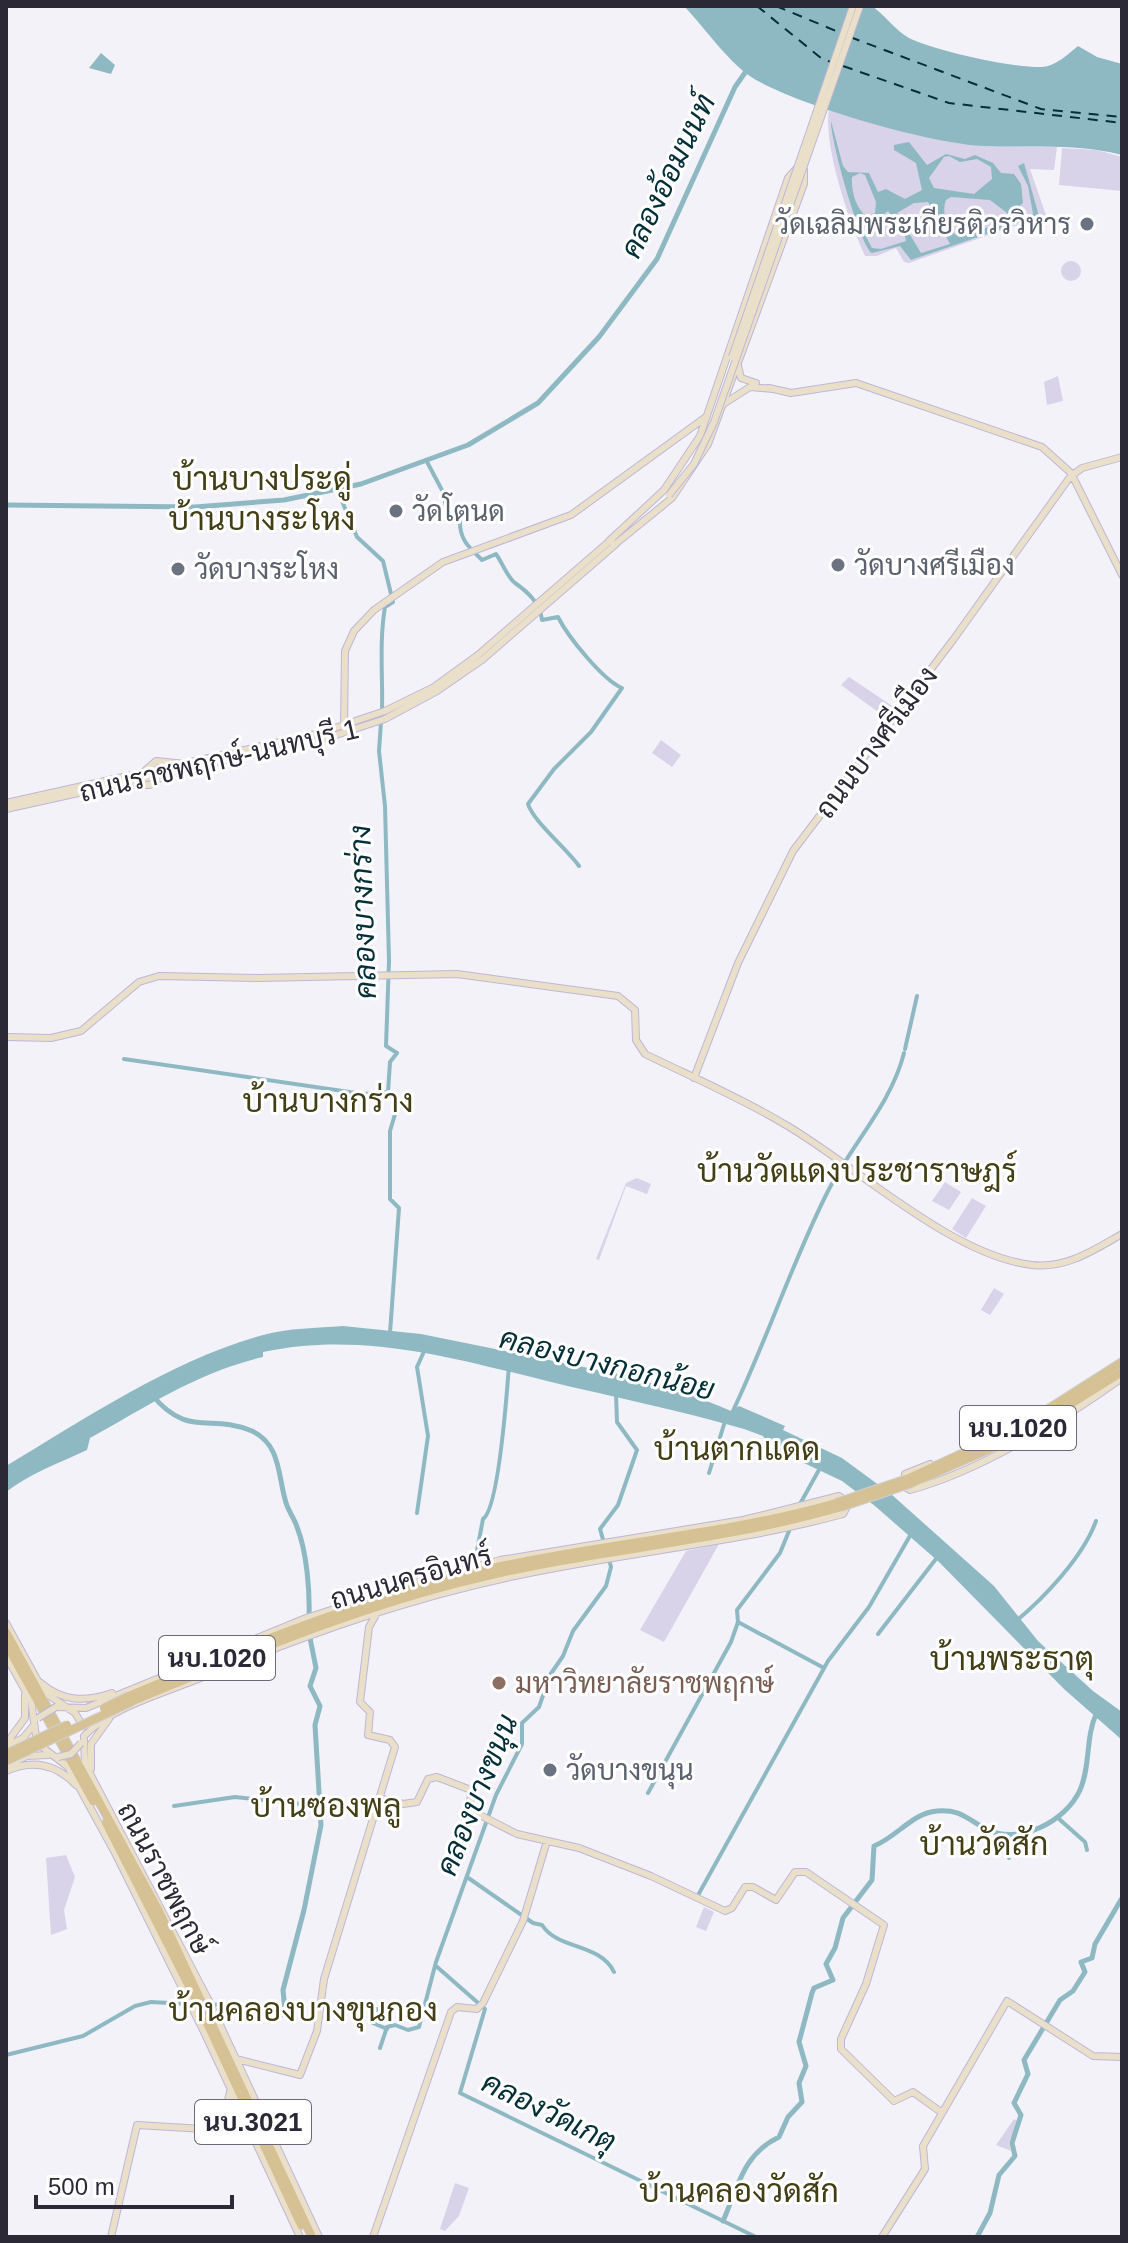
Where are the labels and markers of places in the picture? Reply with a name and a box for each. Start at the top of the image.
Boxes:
place label: วัดเฉลิมพระเกียรติวรวิหาร [775,206,1071,240]
marker: วัดเฉลิมพระเกียรติวรวิหาร [1078,215,1096,233]
place label: วัดโตนด [412,492,505,527]
marker: วัดโตนด [387,502,405,520]
place label: วัดบางศรีเมือง [854,547,1015,581]
place label: วัดบางระโหง [194,550,339,585]
marker: วัดบางศรีเมือง [829,556,847,574]
marker: วัดบางระโหง [169,560,187,578]
place label: มหาวิทยาลัยราชพฤกษ์ [515,1664,775,1701]
marker: มหาวิทยาลัยราชพฤกษ์ [490,1674,508,1692]
place label: วัดบางขนุน [566,1752,694,1790]
marker: วัดบางขนุน [541,1761,559,1779]

